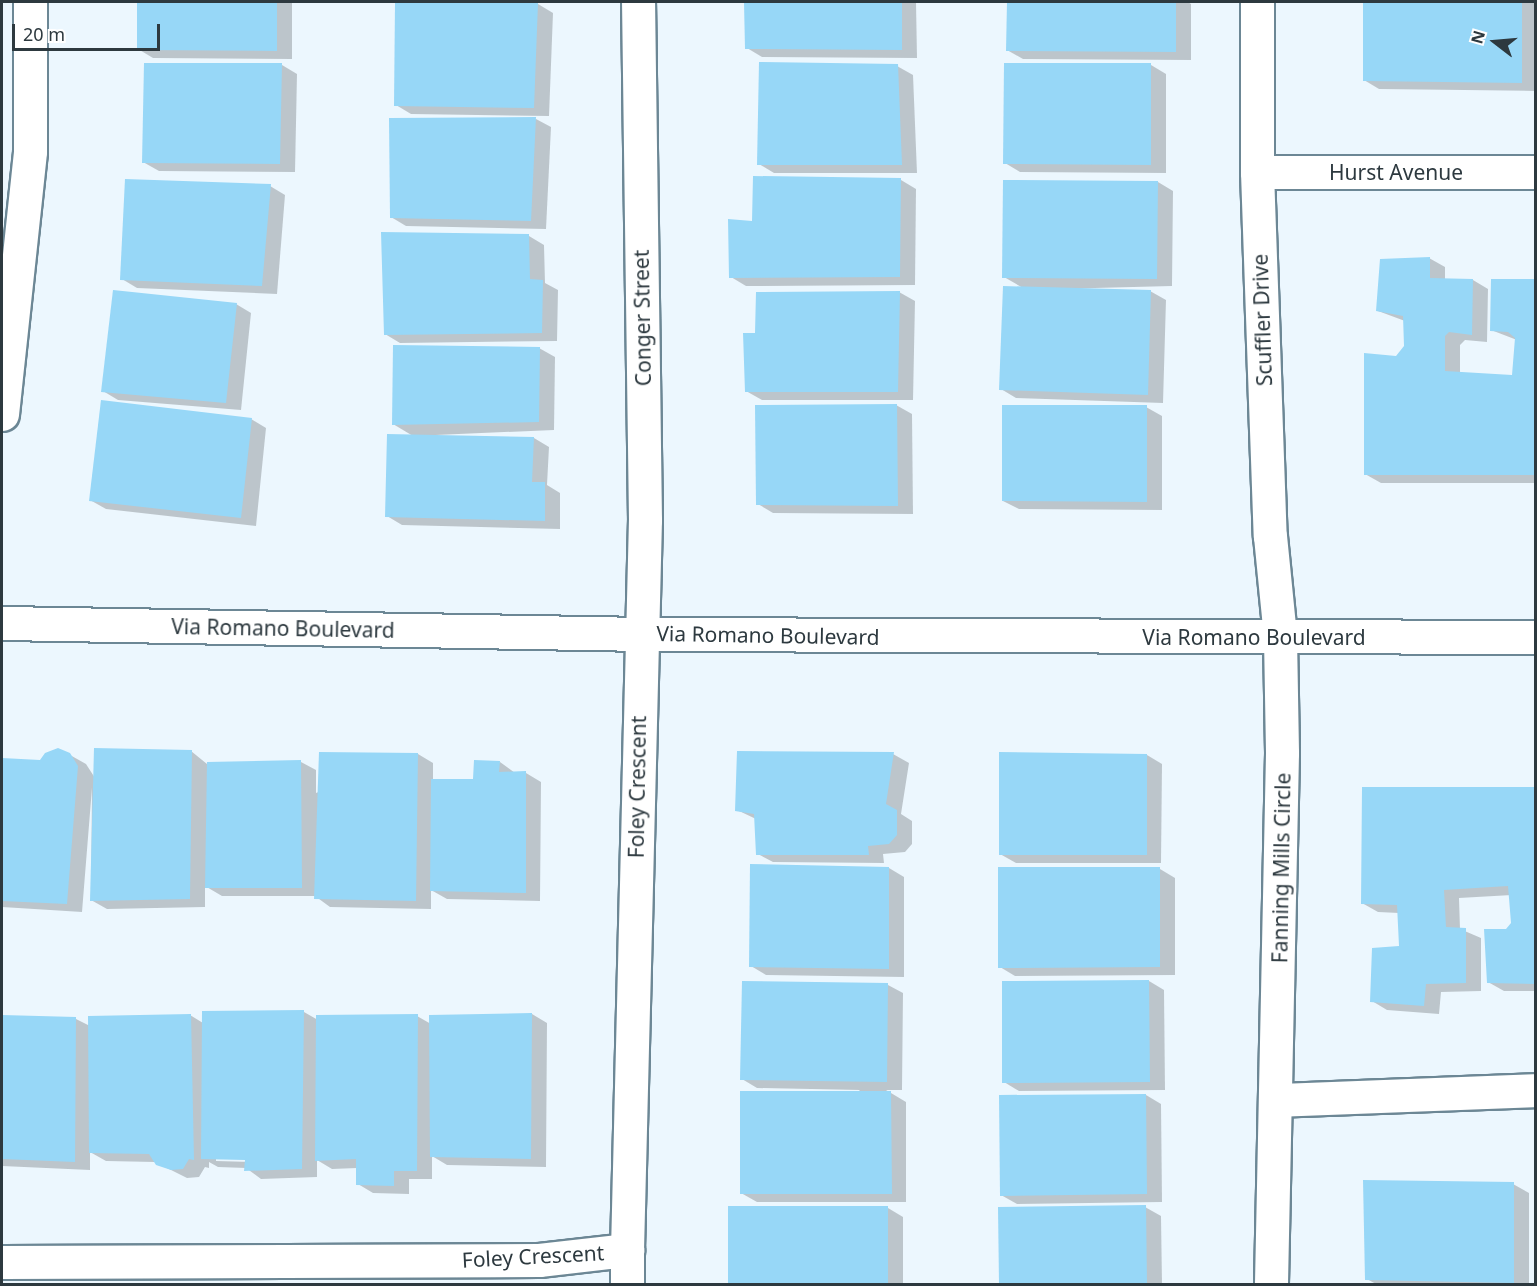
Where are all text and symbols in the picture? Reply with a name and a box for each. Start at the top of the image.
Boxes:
scale bar [15,12,164,50]
north arrow [1465,12,1525,72]
text: 20 m [23,22,65,46]
text: N [1465,28,1490,46]
street label: Hurst Avenue [1329,159,1463,185]
street label: Conger Street [628,250,656,386]
street label: Scuffler Drive [1247,253,1277,387]
street label: Via Romano Boulevard [171,613,395,643]
street label: Via Romano Boulevard [656,620,880,650]
street label: Via Romano Boulevard [1142,624,1366,650]
street label: Foley Crescent [623,716,651,858]
street label: Fanning Mills Circle [1267,773,1295,963]
street label: Foley Crescent [461,1240,605,1272]

